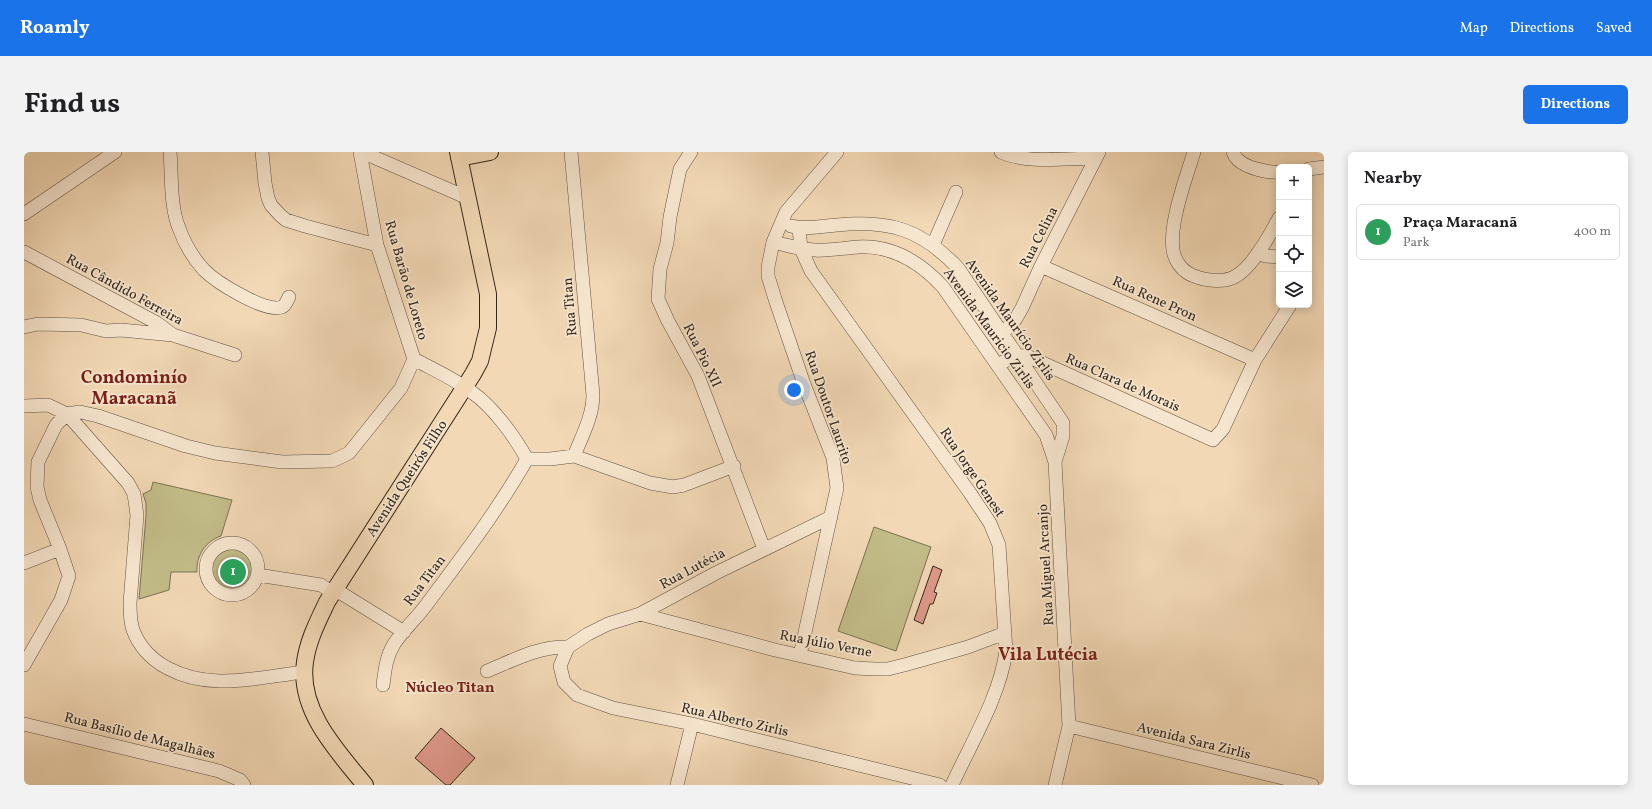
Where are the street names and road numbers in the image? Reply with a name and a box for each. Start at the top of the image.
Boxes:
street label: Rua Celina [1016,204,1063,272]
street label: Rua Barão de Loreto [379,218,432,342]
street label: Rua Cândido Ferreira [62,250,186,330]
street label: Avenida Maurício Zirlis [960,255,1059,385]
street label: Avenida Mauricio Zirlis [938,265,1039,393]
street label: Rua Rene Pron [1109,272,1200,327]
street label: Rua Titan [558,277,583,337]
street label: Rua Pio XII [678,320,725,391]
street label: Rua Doutor Laurito [799,348,856,467]
street label: Rua Clara de Morais [1062,350,1183,417]
street label: Avenida Queirós Filho [362,417,452,541]
street label: Rua Jorge Genest [935,424,1009,522]
street label: Rua Miguel Arcanjo [1034,504,1059,626]
street label: Rua Lutécia [657,544,729,595]
street label: Rua Titan [400,552,450,610]
street label: Rua Júlio Verne [778,626,874,663]
street label: Rua Alberto Zirlis [679,699,790,742]
street label: Rua Basílio de Magalhães [62,708,217,764]
street label: Avenida Sara Zirlis [1135,718,1253,765]

